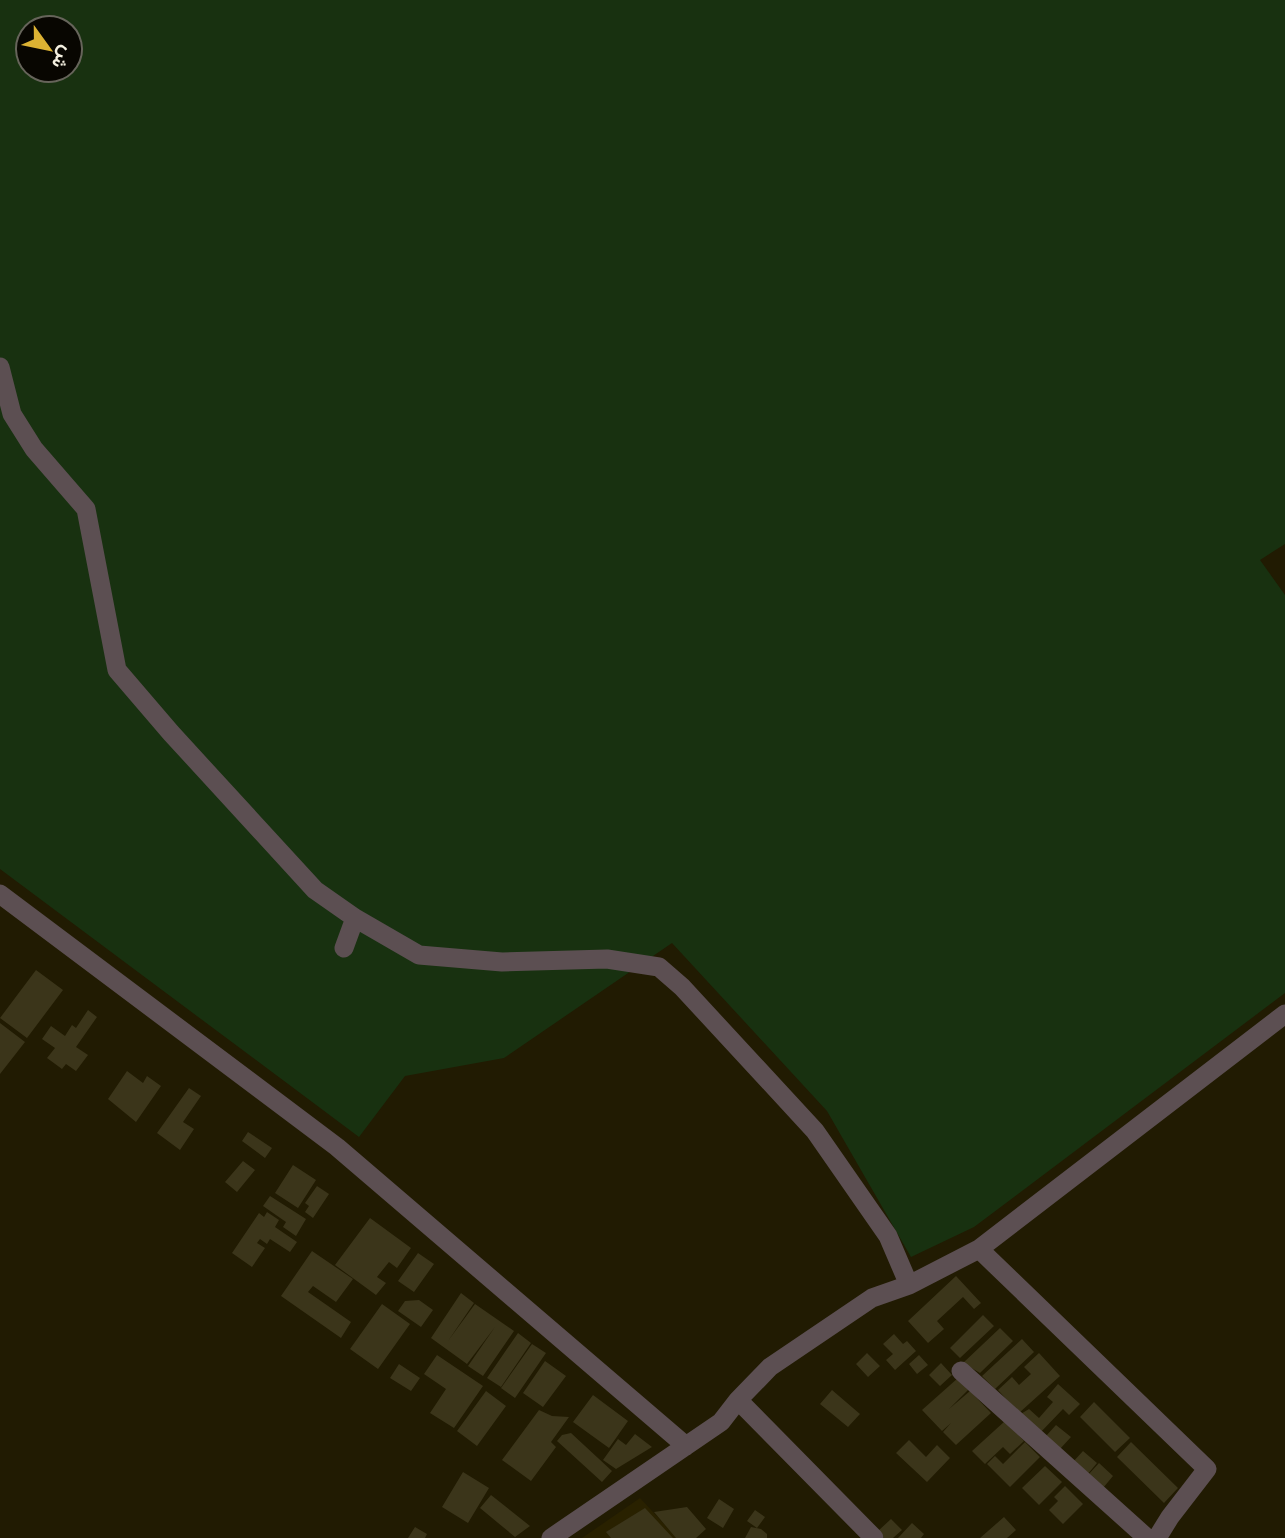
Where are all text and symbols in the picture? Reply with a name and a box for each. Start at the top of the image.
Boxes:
north arrow [14,14,84,84]
text: ش [46,42,79,74]

